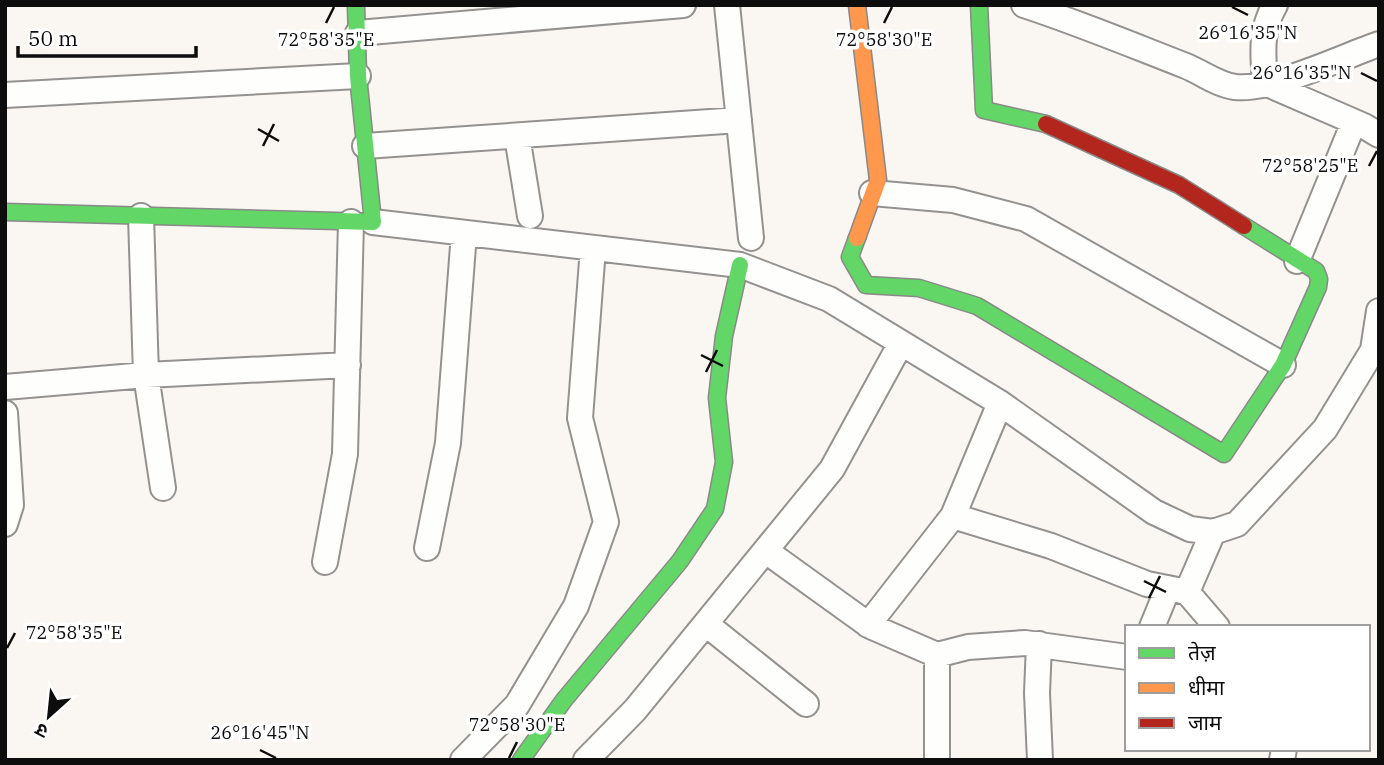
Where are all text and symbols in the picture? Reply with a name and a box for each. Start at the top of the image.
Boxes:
scale bar [18,14,196,58]
text: 26°16'35"N [1199,21,1298,44]
text: 50 m [28,24,78,52]
text: 72°58'35"E [278,28,374,51]
text: 72°58'30"E [836,28,932,51]
text: 26°16'35"N [1253,61,1352,84]
text: 72°58'25"E [1262,154,1358,177]
text: 72°58'35"E [26,621,122,644]
legend [1125,625,1370,751]
text: तेज़ [1188,638,1216,666]
text: धीमा [1188,673,1225,701]
north arrow [14,681,84,751]
text: जाम [1188,708,1222,736]
text: 72°58'30"E [469,713,565,736]
text: उ [30,718,52,744]
text: 26°16'45"N [211,721,310,744]

